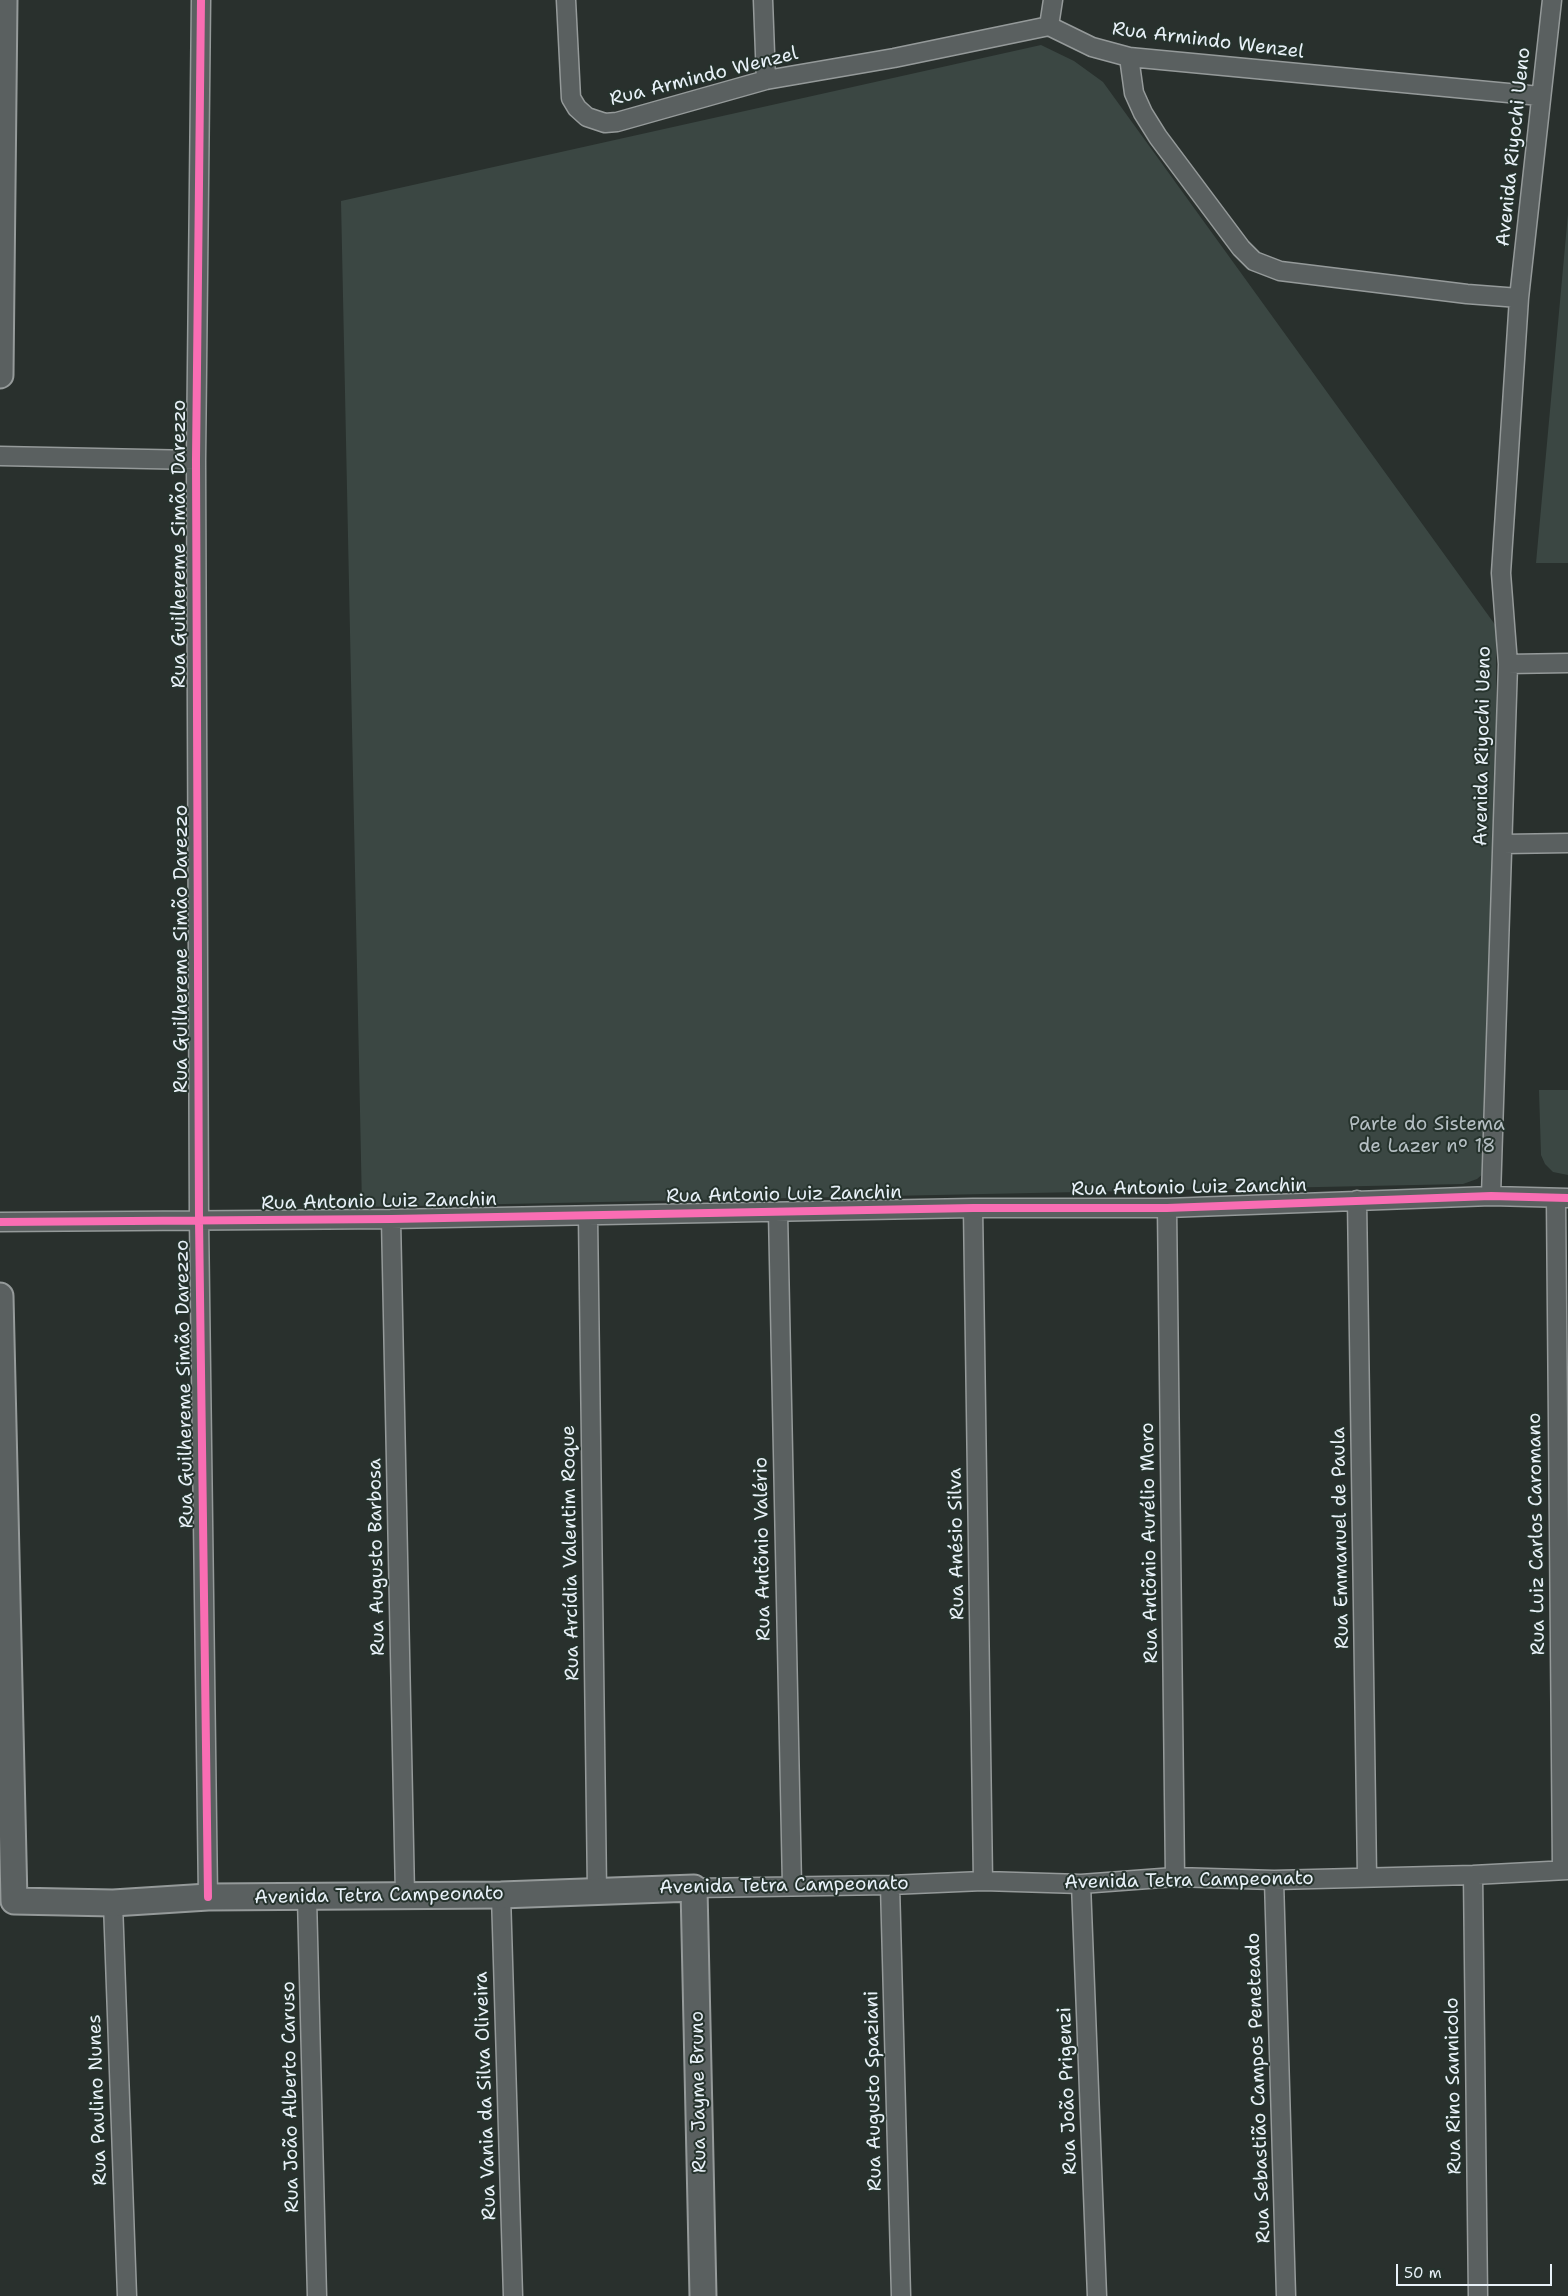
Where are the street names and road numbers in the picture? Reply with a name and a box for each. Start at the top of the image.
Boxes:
street label: Rua Armindo Wenzel [1111,18,1305,64]
street label: Rua Armindo Wenzel [608,43,800,111]
street label: Avenida Riyochi Ueno [1492,46,1536,248]
street label: Rua Guilhereme Simão Darezzo [169,400,191,688]
street label: Avenida Riyochi Ueno [1470,646,1496,846]
street label: Rua Guilhereme Simão Darezzo [171,805,193,1093]
street label: Rua Antonio Luiz Zanchin [1071,1175,1307,1201]
street label: Rua Antonio Luiz Zanchin [666,1182,902,1208]
street label: Rua Antonio Luiz Zanchin [261,1189,497,1215]
street label: Rua Guilhereme Simão Darezzo [171,1239,199,1529]
street label: Rua Luiz Carlos Caromano [1523,1412,1551,1656]
street label: Rua Antõnio Aurélio Moro [1136,1422,1164,1664]
street label: Rua Arcídia Valentim Roque [557,1425,585,1681]
street label: Rua Emmanuel de Paula [1328,1427,1354,1649]
street label: Rua Antõnio Valério [750,1457,776,1641]
street label: Rua Augusto Barbosa [364,1458,390,1656]
street label: Rua Anésio Silva [944,1468,970,1620]
street label: Avenida Tetra Campeonato [1064,1867,1314,1895]
street label: Avenida Tetra Campeonato [659,1872,909,1900]
street label: Avenida Tetra Campeonato [254,1882,504,1910]
street label: Rua Sebastião Campos Peneteado [1242,1932,1276,2244]
street label: Rua Vania da Silva Oliveira [470,1971,502,2221]
street label: Rua João Alberto Caruso [278,1981,304,2213]
street label: Rua Augusto Spaziani [861,1991,887,2191]
street label: Rua Rino Sannicolo [1441,1997,1467,2175]
street label: Rua João Prigenzi [1054,2007,1082,2175]
street label: Rua Jayme Bruno [686,2011,712,2173]
street label: Rua Paulino Nunes [84,2014,112,2186]

